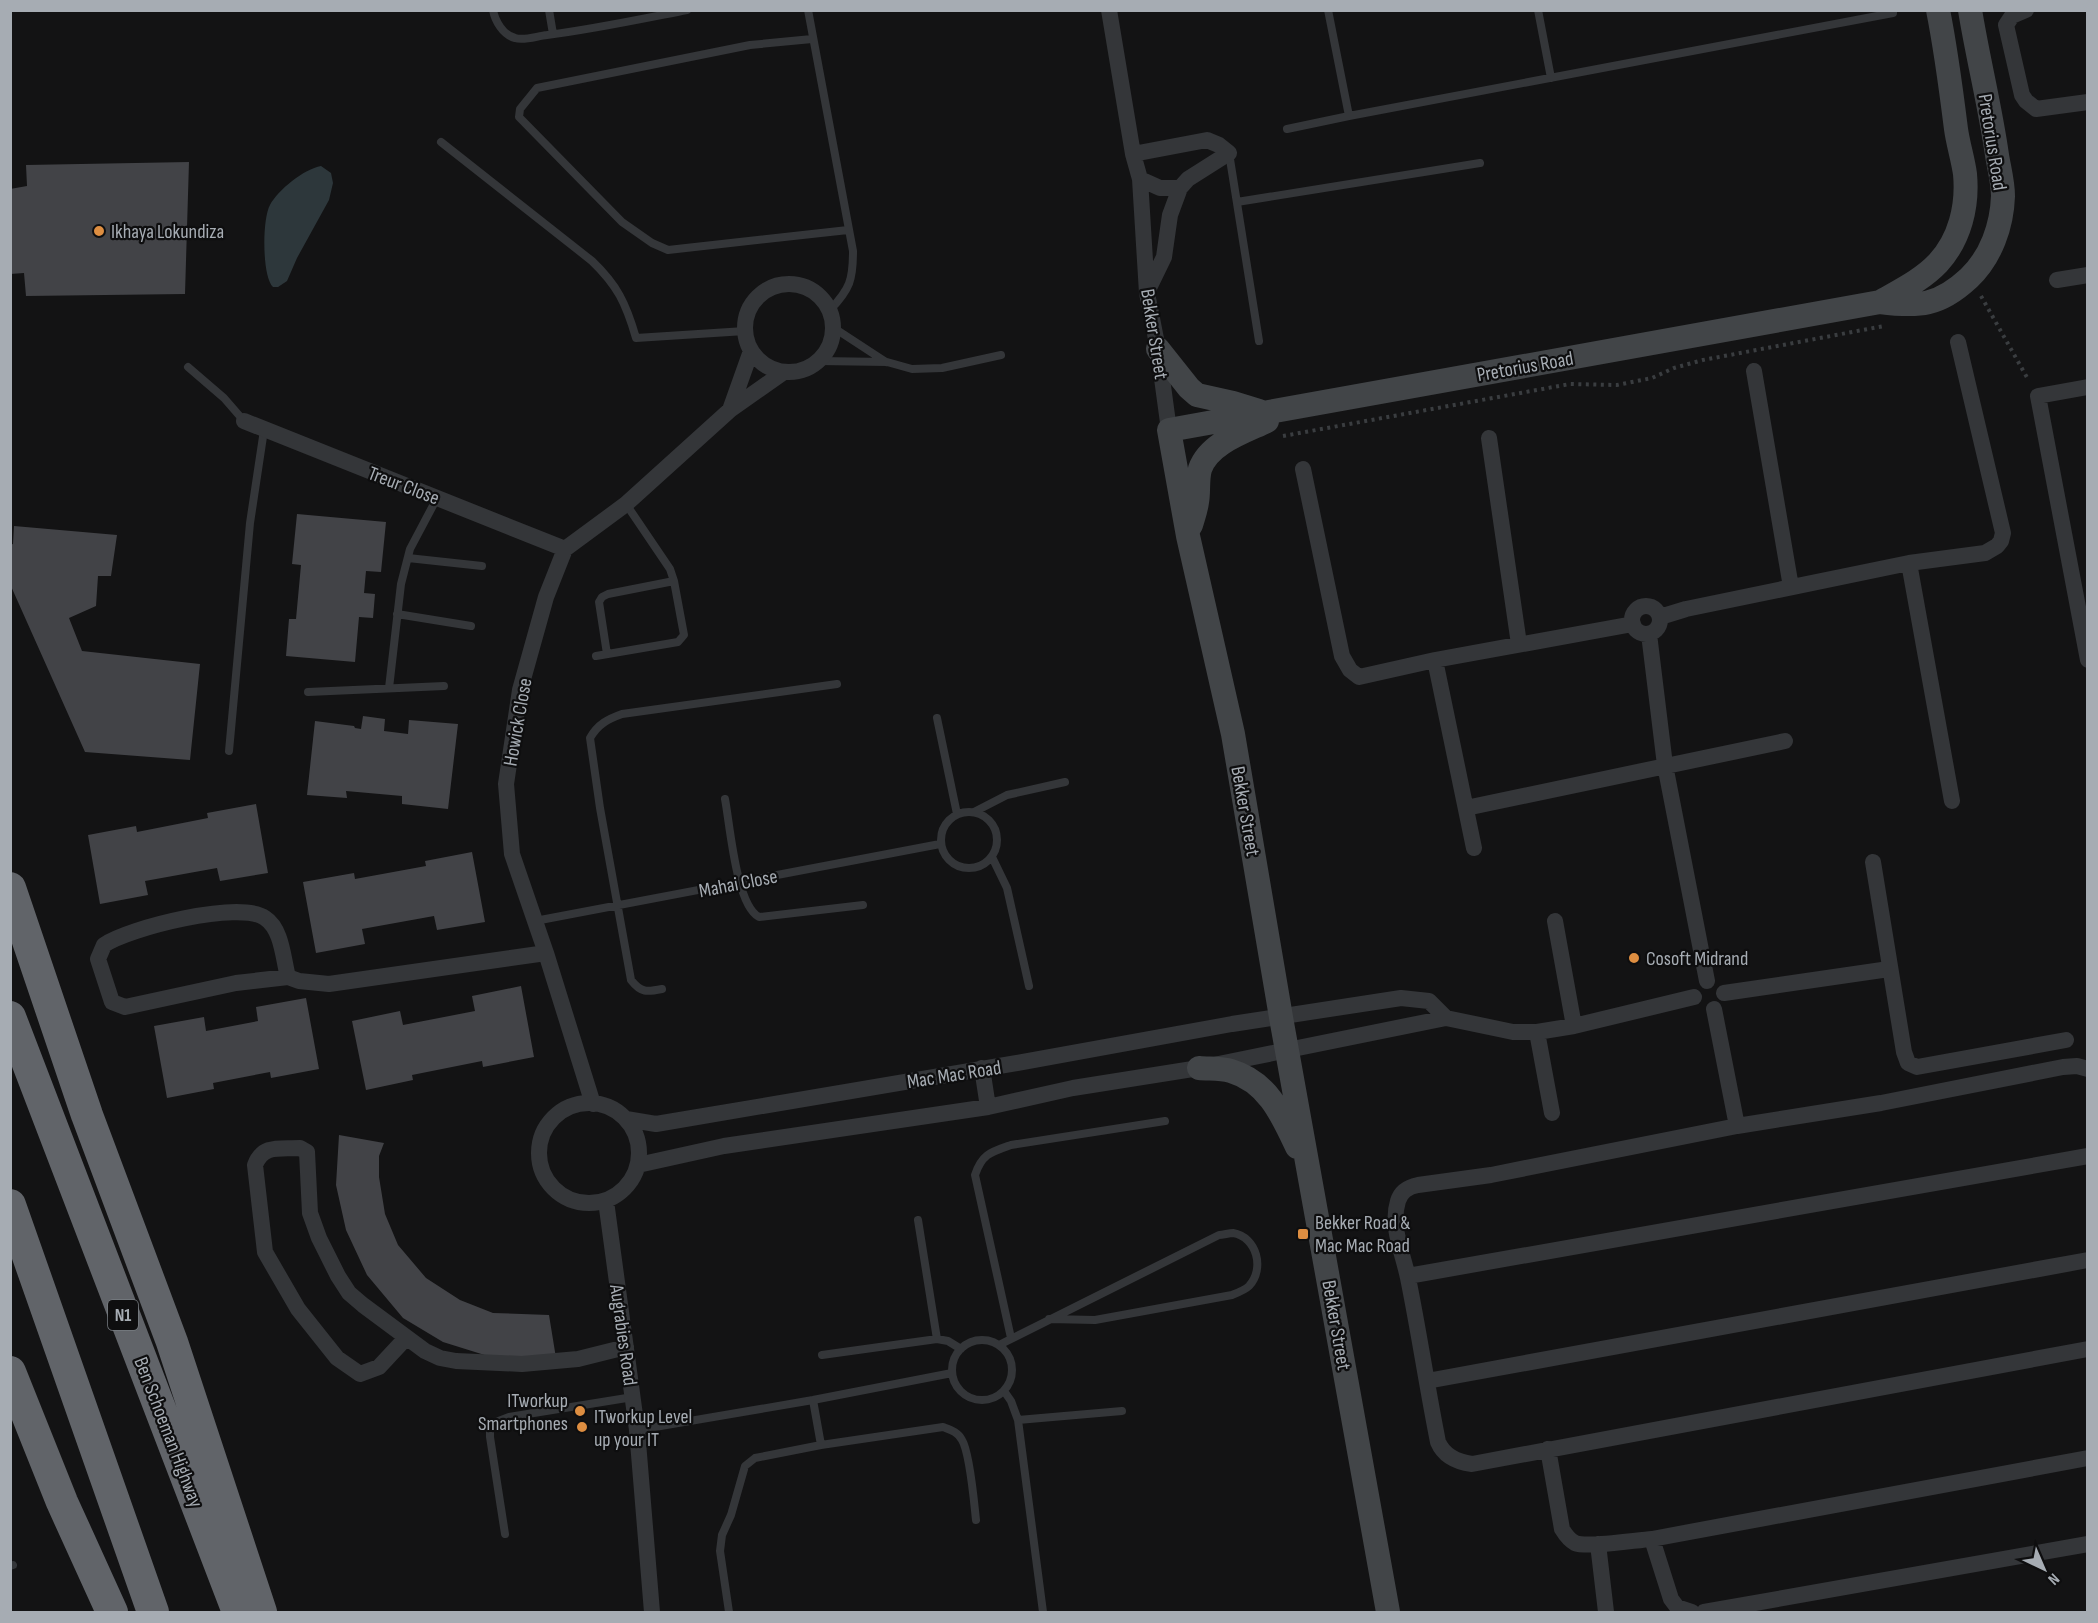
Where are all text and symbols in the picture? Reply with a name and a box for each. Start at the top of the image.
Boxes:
street label: Pretorius Road [1973,92,2011,192]
place label: Ikhaya Lokundiza [111,220,224,244]
marker: Ikhaya Lokundiza [92,224,106,238]
street label: Bekker Street [1135,287,1173,381]
street label: Pretorius Road [1475,347,1575,387]
street label: Treur Close [365,461,443,510]
street label: Howick Close [498,676,538,768]
street label: Bekker Street [1225,764,1265,858]
street label: Mahai Close [697,865,780,903]
place label: Cosoft Midrand [1646,947,1748,971]
marker: Cosoft Midrand [1627,951,1641,965]
street label: Mac Mac Road [905,1056,1003,1094]
place label: Bekker Road & Mac Mac Road [1315,1211,1410,1258]
marker: Bekker Road & Mac Mac Road [1296,1227,1310,1241]
street label: Bekker Street [1316,1278,1356,1372]
street label: Augrabies Road [604,1282,642,1387]
road number: N1 [108,1300,138,1330]
street label: Ben Schoeman Highway [128,1354,208,1511]
place label: ITworkup Smartphones [478,1389,568,1436]
marker: ITworkup Smartphones [573,1404,587,1418]
place label: ITworkup Level up your IT [594,1405,692,1452]
marker: ITworkup Level up your IT [575,1420,589,1434]
north arrow [2014,1539,2074,1599]
text: N [2044,1569,2063,1589]

